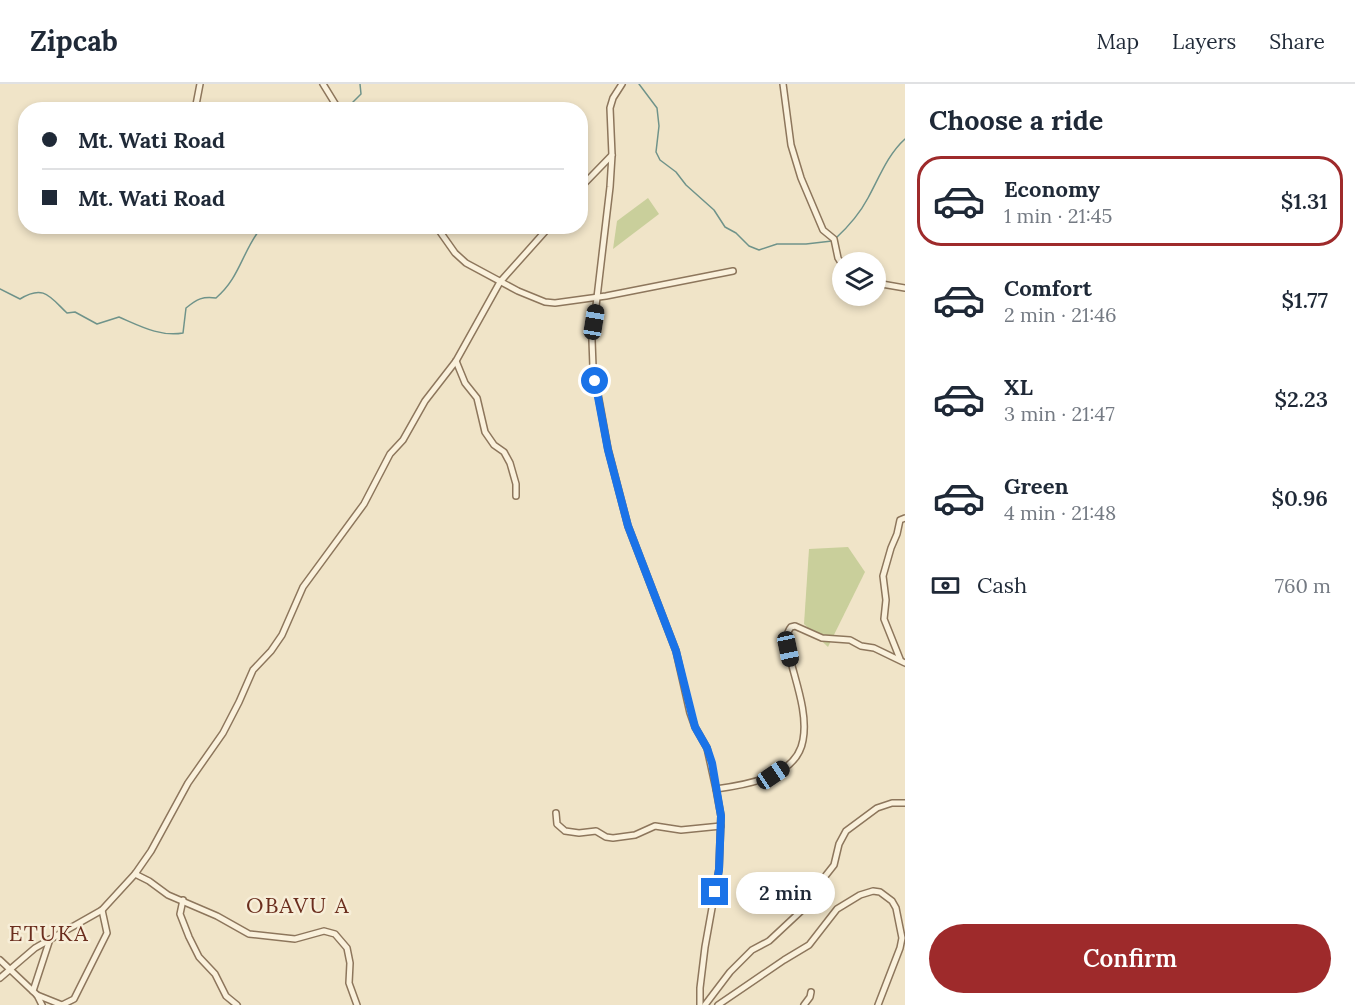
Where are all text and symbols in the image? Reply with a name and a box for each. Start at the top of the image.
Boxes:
text: Zipcab [30,23,118,59]
text: Map [1096,28,1139,55]
text: Layers [1172,28,1236,55]
text: Share [1269,28,1325,55]
text: Choose a ride [929,103,1103,137]
text: Mt. Wati Road [78,126,225,154]
icon: car [932,174,986,228]
text: Economy [1004,175,1100,203]
text: Mt. Wati Road [78,184,225,212]
text: $1.31 [1281,187,1328,215]
text: 1 min · 21:45 [1004,203,1112,228]
map controls [832,252,886,306]
button: layers [832,252,886,306]
icon: car [932,273,986,327]
text: Comfort [1004,274,1092,302]
text: $1.77 [1282,286,1328,314]
text: 2 min · 21:46 [1004,302,1117,327]
car [582,303,606,341]
route start [581,367,608,394]
icon: car [932,372,986,426]
text: XL [1004,373,1033,401]
text: $2.23 [1275,385,1328,413]
text: 3 min · 21:47 [1004,401,1115,426]
icon: car [932,471,986,525]
text: Green [1004,472,1069,500]
text: $0.96 [1271,484,1328,512]
text: 4 min · 21:48 [1004,500,1116,525]
icon: cash [929,569,962,602]
text: Cash [977,571,1027,599]
text: 760 m [1275,573,1331,598]
car [775,630,801,668]
car [753,757,793,793]
callout: 2 min [736,871,835,913]
route end [701,878,728,905]
text: 2 min [759,880,812,905]
district label: OBAVU A [246,891,350,919]
district label: ETUKA [9,919,89,947]
button: Confirm [929,924,1331,993]

